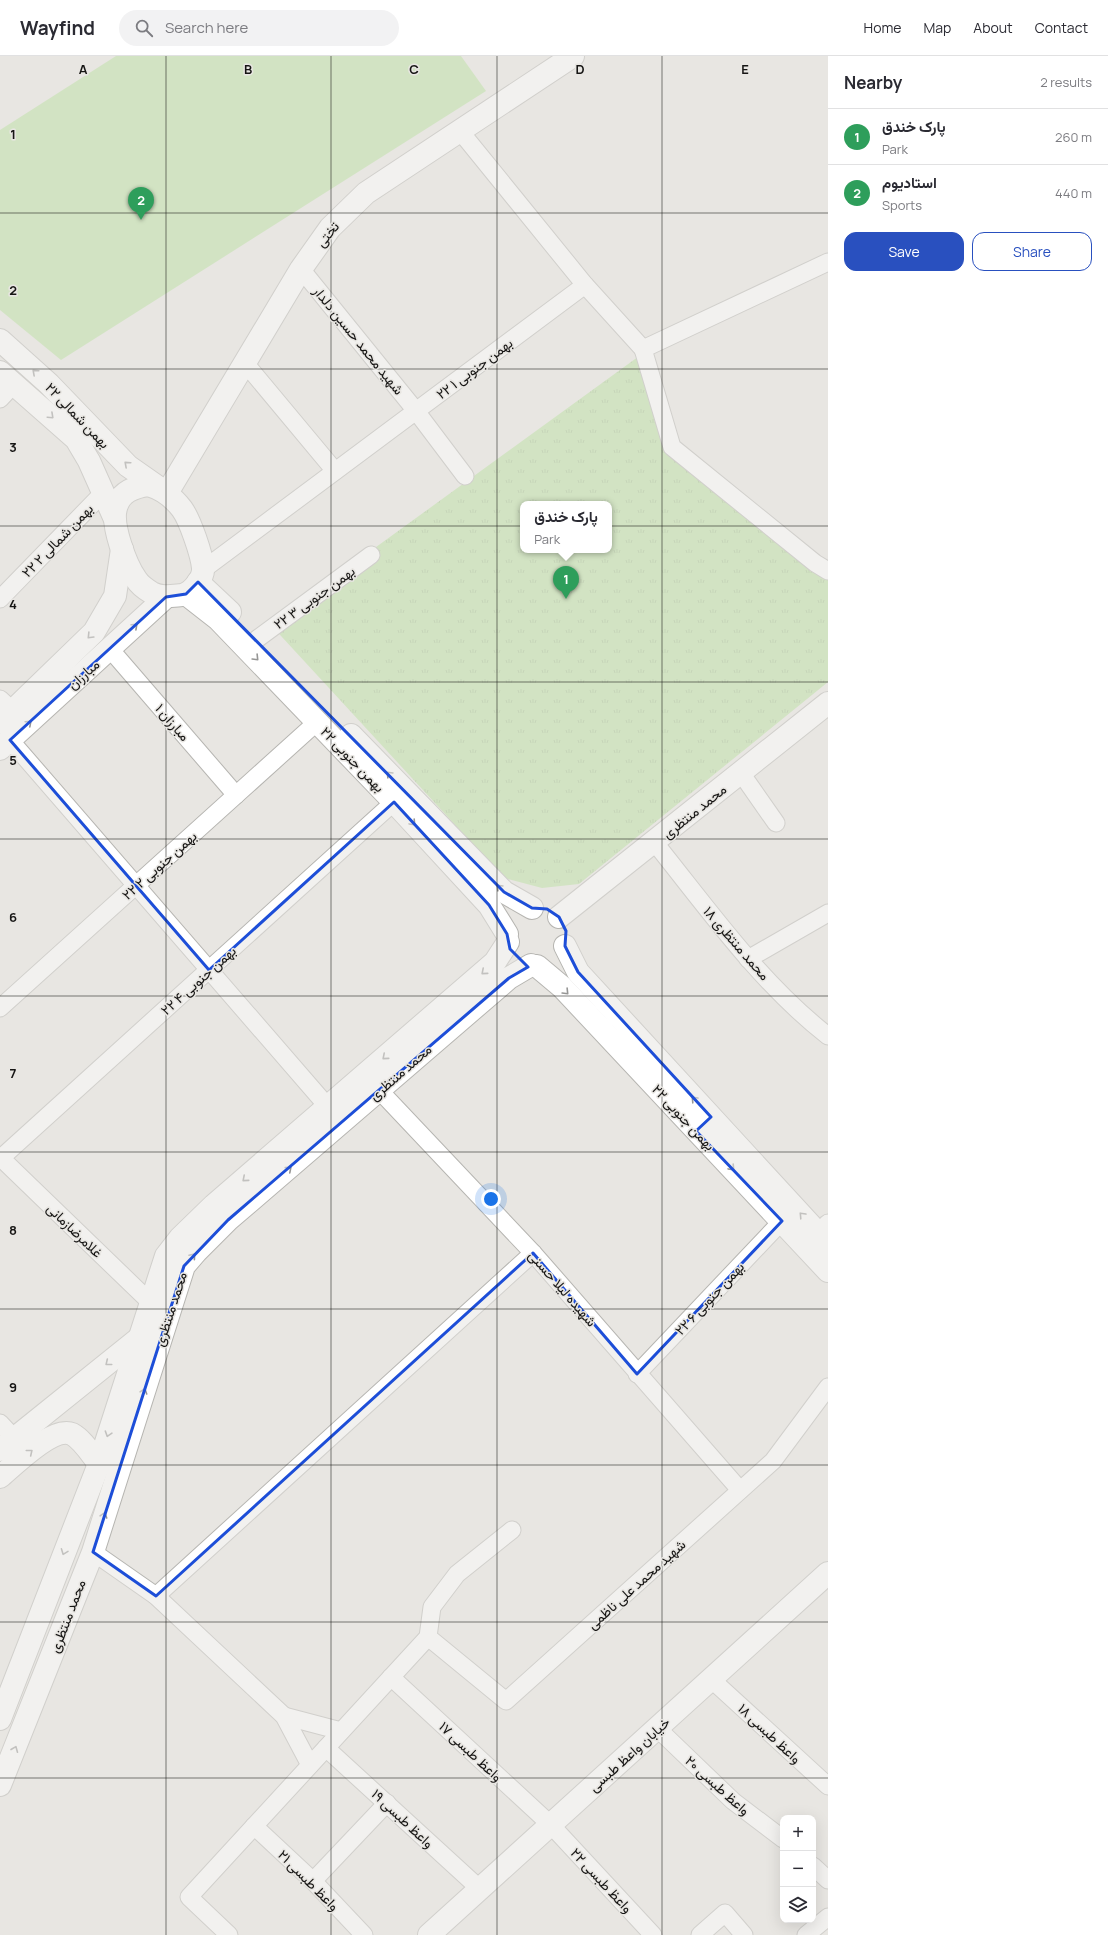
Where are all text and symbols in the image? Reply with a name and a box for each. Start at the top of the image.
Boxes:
search box [119,10,399,46]
text: Wayfind [20,15,95,41]
icon: search [133,17,155,39]
text: Search here [165,17,248,38]
text: Home [864,18,901,37]
text: Map [923,18,951,37]
text: About [973,18,1013,37]
text: Contact [1035,18,1088,37]
text: A [79,60,88,78]
text: B [244,60,252,78]
text: C [409,60,419,78]
text: D [575,60,585,78]
text: E [741,60,749,78]
text: Nearby [844,71,902,94]
text: 2 results [1040,73,1092,91]
text: پارک خندق [882,116,945,137]
text: 1 [10,125,16,143]
text: 1 [854,128,860,146]
text: 260 m [1055,128,1092,146]
text: Park [882,140,908,158]
text: استادیوم [882,172,937,193]
text: 2 [853,184,861,202]
text: 440 m [1055,184,1092,202]
pin: 2 [128,187,154,220]
text: Sports [882,196,922,214]
street label: تختی [311,217,343,251]
button: Save [844,232,964,271]
button: Share [972,232,1092,271]
text: 2 [9,281,17,299]
street label: شهید محمد حسین دلدار [309,281,409,398]
street label: ۲۲ بهمن جنوبی ۱ [432,333,516,403]
one-way arrow [32,369,40,377]
street label: ۲۲ بهمن شمالی [42,378,114,452]
one-way arrow [46,411,54,419]
text: 3 [9,438,17,456]
one-way arrow [124,462,132,469]
street label: ۲۲ بهمن شمالی ۲ [17,499,97,581]
popup [520,501,612,553]
text: پارک خندق [534,506,598,527]
text: Park [534,530,560,548]
street label: ۲۲ بهمن جنوبی ۳ [269,561,359,633]
pin: 1 [553,566,579,599]
text: 4 [9,595,17,613]
one-way arrow [130,623,138,631]
one-way arrow [87,631,94,639]
one-way arrow [251,653,259,661]
street label: مبارزان [63,655,103,693]
street label: مبارزان ۱ [151,699,195,745]
one-way arrow [24,721,32,728]
street label: ۲۲ بهمن جنوبی [317,722,389,796]
text: 5 [9,751,17,769]
one-way arrow [386,771,393,779]
street label: محمد منتظری [658,779,730,843]
one-way arrow [408,818,415,825]
street label: ۲۲ بهمن جنوبی ۲ [118,826,200,904]
one-way arrow [496,884,504,892]
street label: محمد منتظری ۱۸ [700,902,774,984]
text: 6 [9,908,17,926]
street label: ۲۲ بهمن جنوبی ۴ [156,941,240,1019]
one-way arrow [481,968,489,975]
one-way arrow [561,987,568,995]
street label: محمد منتظری [365,1040,435,1104]
one-way arrow [383,1053,390,1060]
text: 7 [10,1064,17,1082]
street label: ۲۲ بهمن جنوبی [648,1080,720,1154]
one-way arrow [692,1096,699,1104]
one-way arrow [727,1163,734,1171]
one-way arrow [284,1166,291,1173]
one-way arrow [242,1174,249,1181]
your location [481,1189,501,1209]
street label: غلامرضازمانی [43,1199,107,1261]
one-way arrow [799,1213,806,1220]
text: 8 [9,1221,17,1239]
street label: شهیده لیلا حسنی [525,1246,601,1330]
one-way arrow [188,1254,195,1261]
street label: ۲۲ بهمن جنوبی ۶ [670,1257,748,1339]
street label: محمد منتظری [149,1269,191,1349]
one-way arrow [105,1359,112,1366]
text: 9 [9,1378,17,1396]
one-way arrow [139,1387,148,1394]
one-way arrow [104,1430,113,1437]
one-way arrow [26,1450,33,1457]
one-way arrow [99,1511,108,1518]
street label: شهید محمد علی ناظمی [583,1535,689,1633]
one-way arrow [61,1549,69,1556]
street label: محمد منتظری [44,1577,90,1655]
street label: واعظ طبسی ۱۸ [734,1699,806,1767]
street label: خیابان واعظ طبسی [584,1712,674,1796]
street label: واعظ طبسی ۱۷ [435,1717,507,1785]
one-way arrow [10,1745,18,1752]
street label: واعظ طبسی ۲۰ [681,1751,755,1819]
street label: واعظ طبسی ۱۹ [368,1784,438,1852]
map controls [780,1815,816,1923]
button: + [780,1815,816,1851]
street label: واعظ طبسی ۲۲ [567,1843,637,1917]
street label: واعظ طبسی ۲۱ [274,1845,344,1915]
button: − [780,1851,816,1887]
button: layers [780,1887,816,1923]

